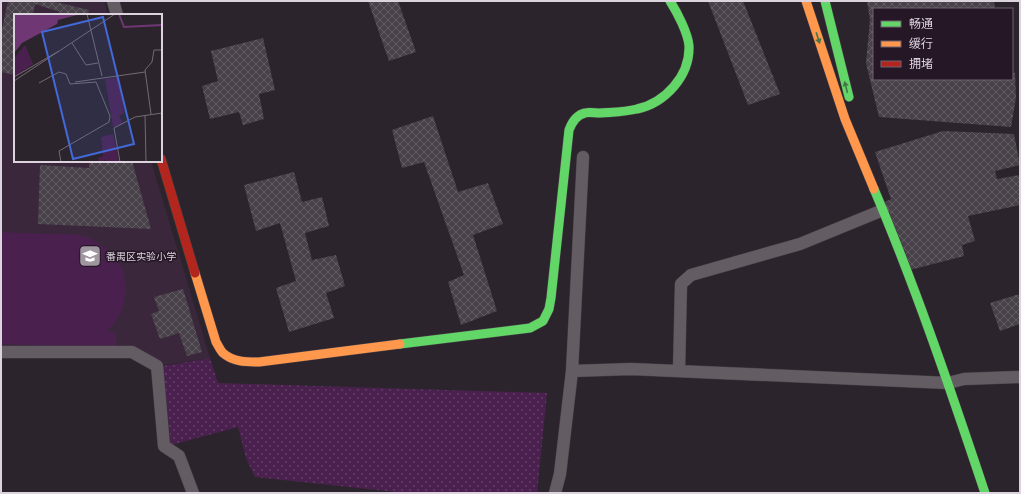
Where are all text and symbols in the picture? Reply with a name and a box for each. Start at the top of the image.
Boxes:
legend [873,8,1013,80]
inset map [14,14,162,162]
text: 畅通 [909,16,933,31]
one-way arrow [816,32,822,44]
text: 缓行 [909,36,933,51]
text: 拥堵 [909,56,933,71]
one-way arrow [843,81,849,93]
school or university icon: 番禺区实验小学 [77,243,103,269]
place label: 番禺区实验小学 [106,250,176,263]

